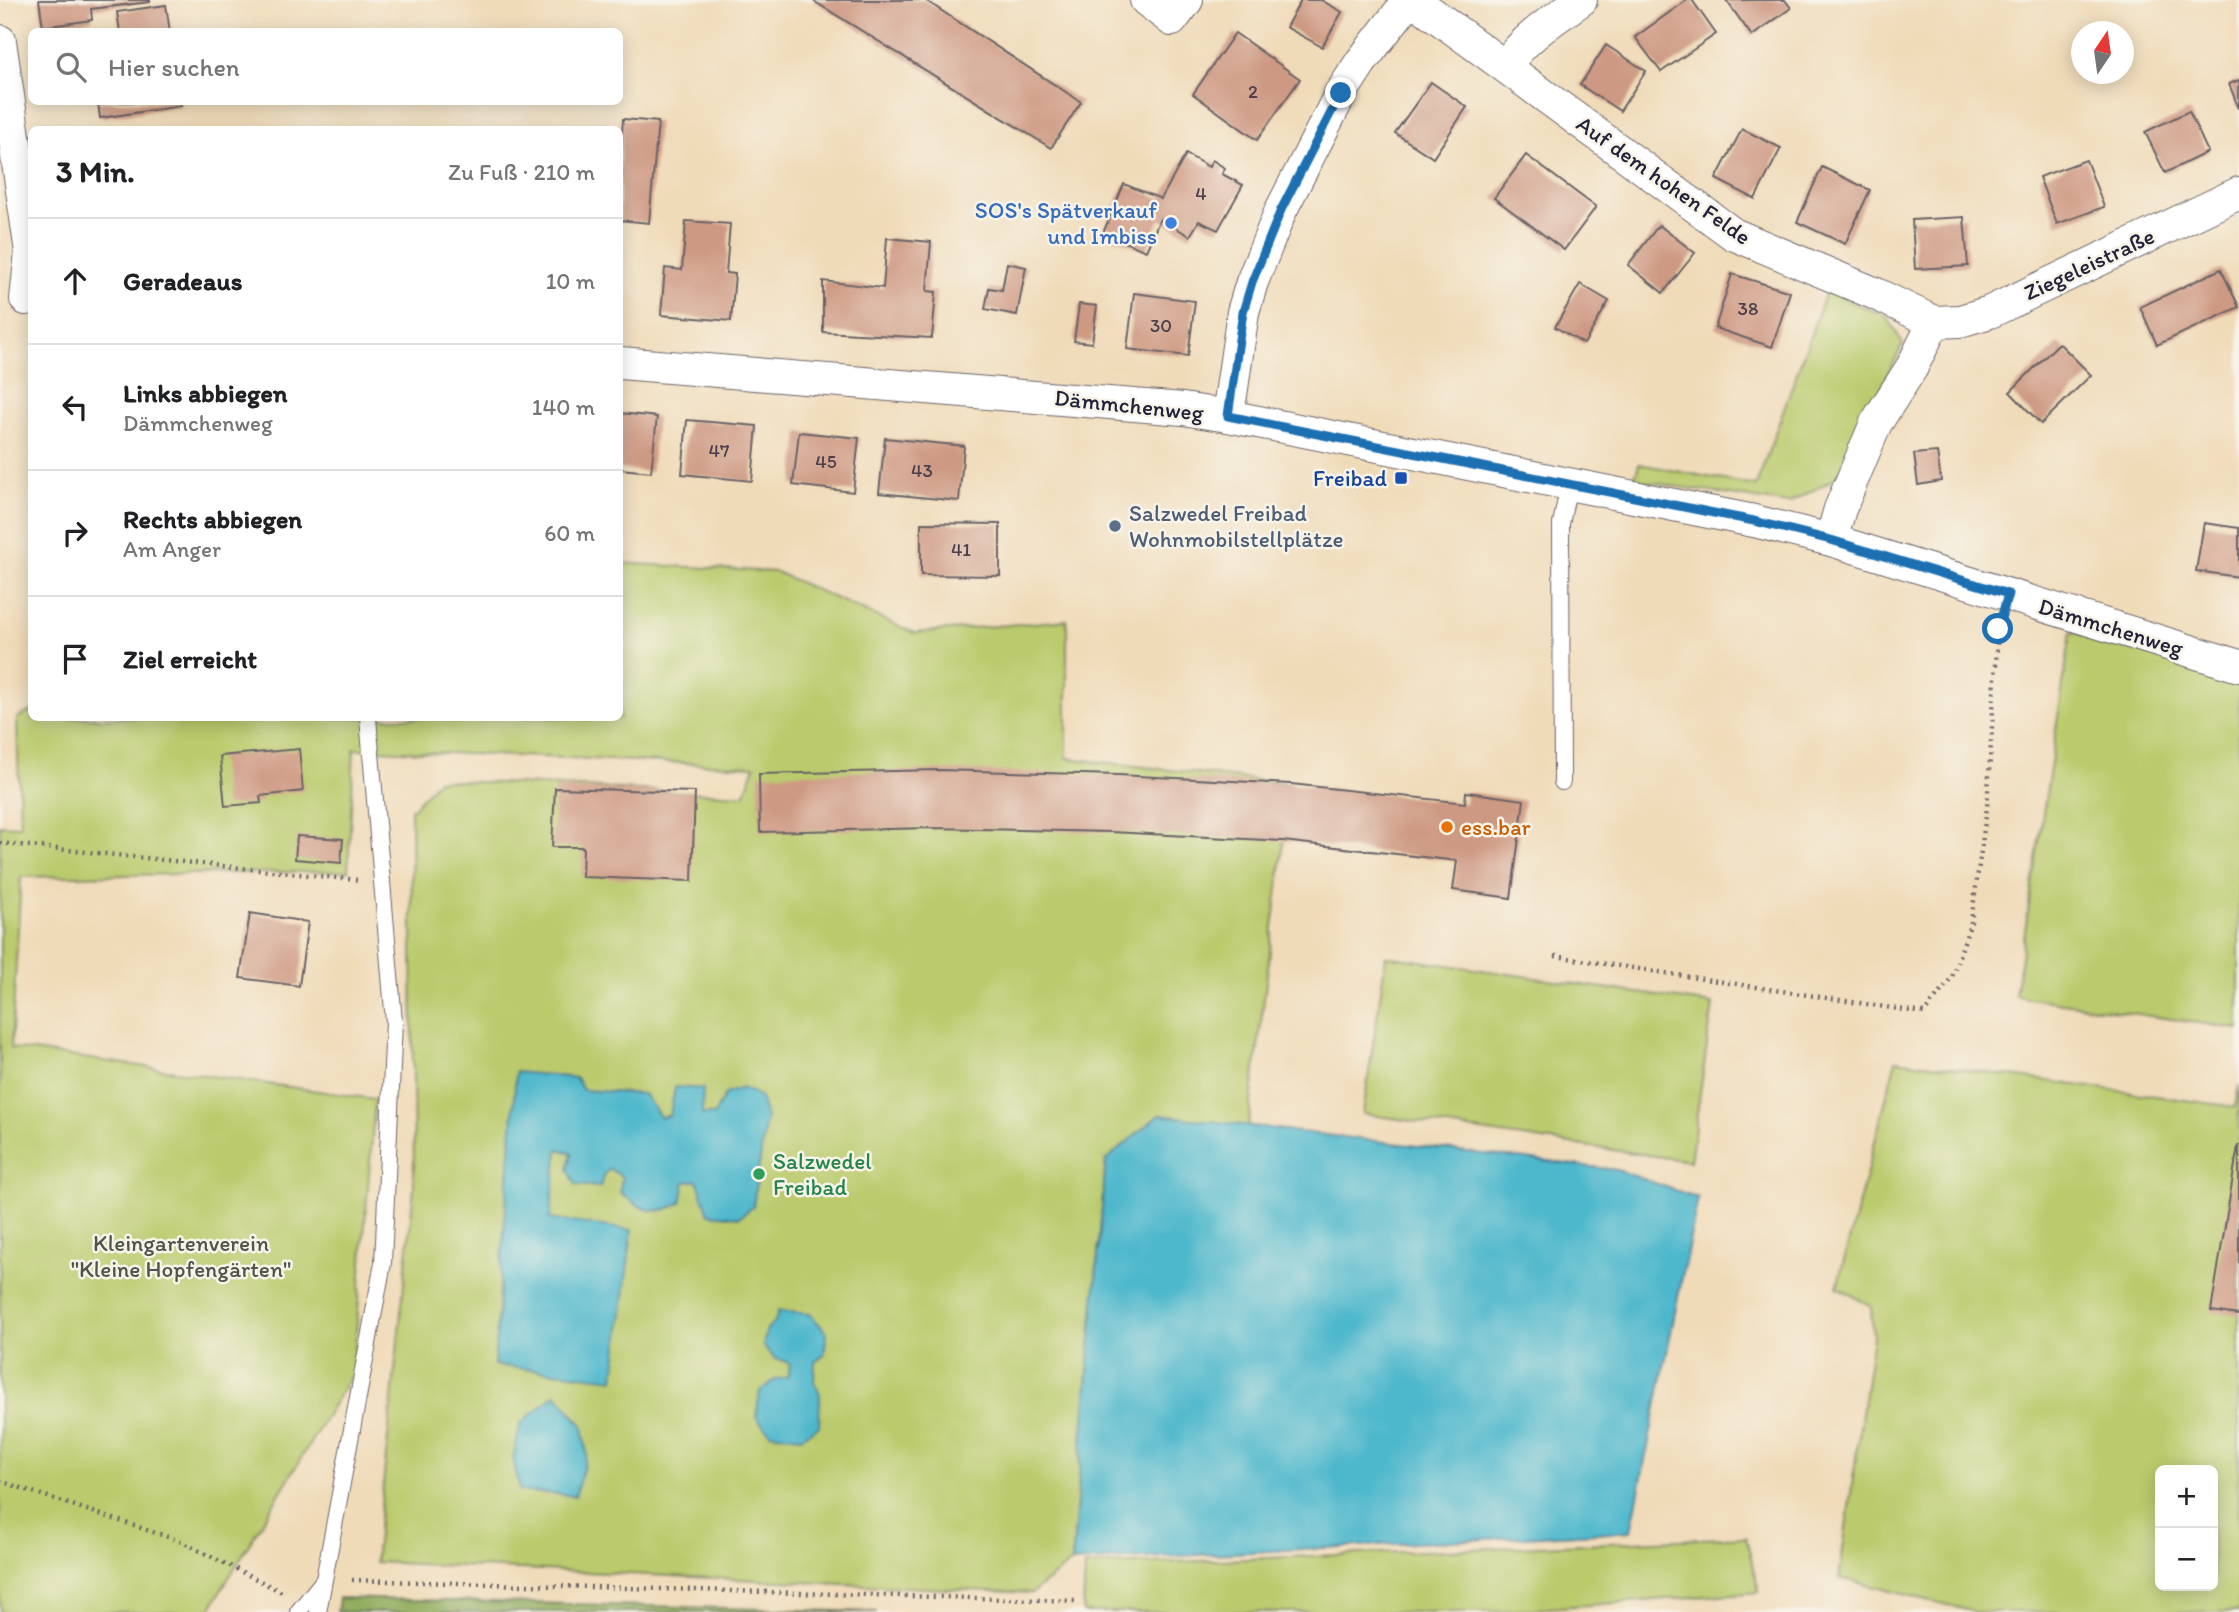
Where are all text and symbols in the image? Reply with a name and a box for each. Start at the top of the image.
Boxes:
north arrow [2071,21,2134,84]
search box [28,28,623,105]
icon: search [52,48,90,86]
text: Hier suchen [108,51,240,83]
route end [1325,77,1356,108]
house number: 2 [1248,80,1258,103]
street label: Auf dem hohen Felde [1571,109,1757,251]
text: 3 Min. [56,153,135,190]
text: Zu Fuß · 210 m [448,158,595,186]
house number: 4 [1195,182,1207,205]
place label: SOS's Spätverkauf und Imbiss [975,196,1157,250]
marker: SOS's Spätverkauf und Imbiss [1163,215,1179,231]
street label: Ziegeleistraße [2019,222,2159,306]
icon: ahead [56,262,94,300]
text: Geradeaus [123,265,242,297]
text: 10 m [546,267,595,295]
house number: 38 [1738,297,1758,320]
house number: 30 [1150,314,1172,337]
text: Links abbiegen [123,377,288,409]
street label: Dämmchenweg [1053,383,1205,427]
icon: left [56,388,94,426]
text: 140 m [532,393,595,421]
text: Dämmchenweg [123,409,273,437]
house number: 47 [709,439,729,462]
house number: 45 [815,450,837,473]
house number: 43 [911,459,933,482]
place label: Freibad [1313,464,1387,492]
marker: Freibad [1393,470,1409,486]
place label: Salzwedel Freibad Wohnmobilstellplätze [1129,499,1344,553]
text: Rechts abbiegen [123,503,302,535]
icon: right [56,514,94,552]
marker: Salzwedel Freibad Wohnmobilstellplätze [1107,518,1123,534]
text: 60 m [544,519,595,547]
text: Am Anger [123,535,221,563]
house number: 41 [951,538,971,561]
street label: Dämmchenweg [2035,592,2187,662]
route start [1982,613,2013,644]
icon: arrive [56,640,94,678]
text: Ziel erreicht [123,643,257,675]
place label: ess.bar [1461,813,1531,841]
marker: ess.bar [1439,819,1455,835]
place label: Salzwedel Freibad [773,1147,872,1201]
marker: Salzwedel Freibad [751,1166,767,1182]
park label: Kleingartenverein "Kleine Hopfengärten" [71,1229,291,1283]
map controls [2155,1465,2218,1591]
button: + [2155,1465,2218,1528]
button: − [2155,1528,2218,1591]

